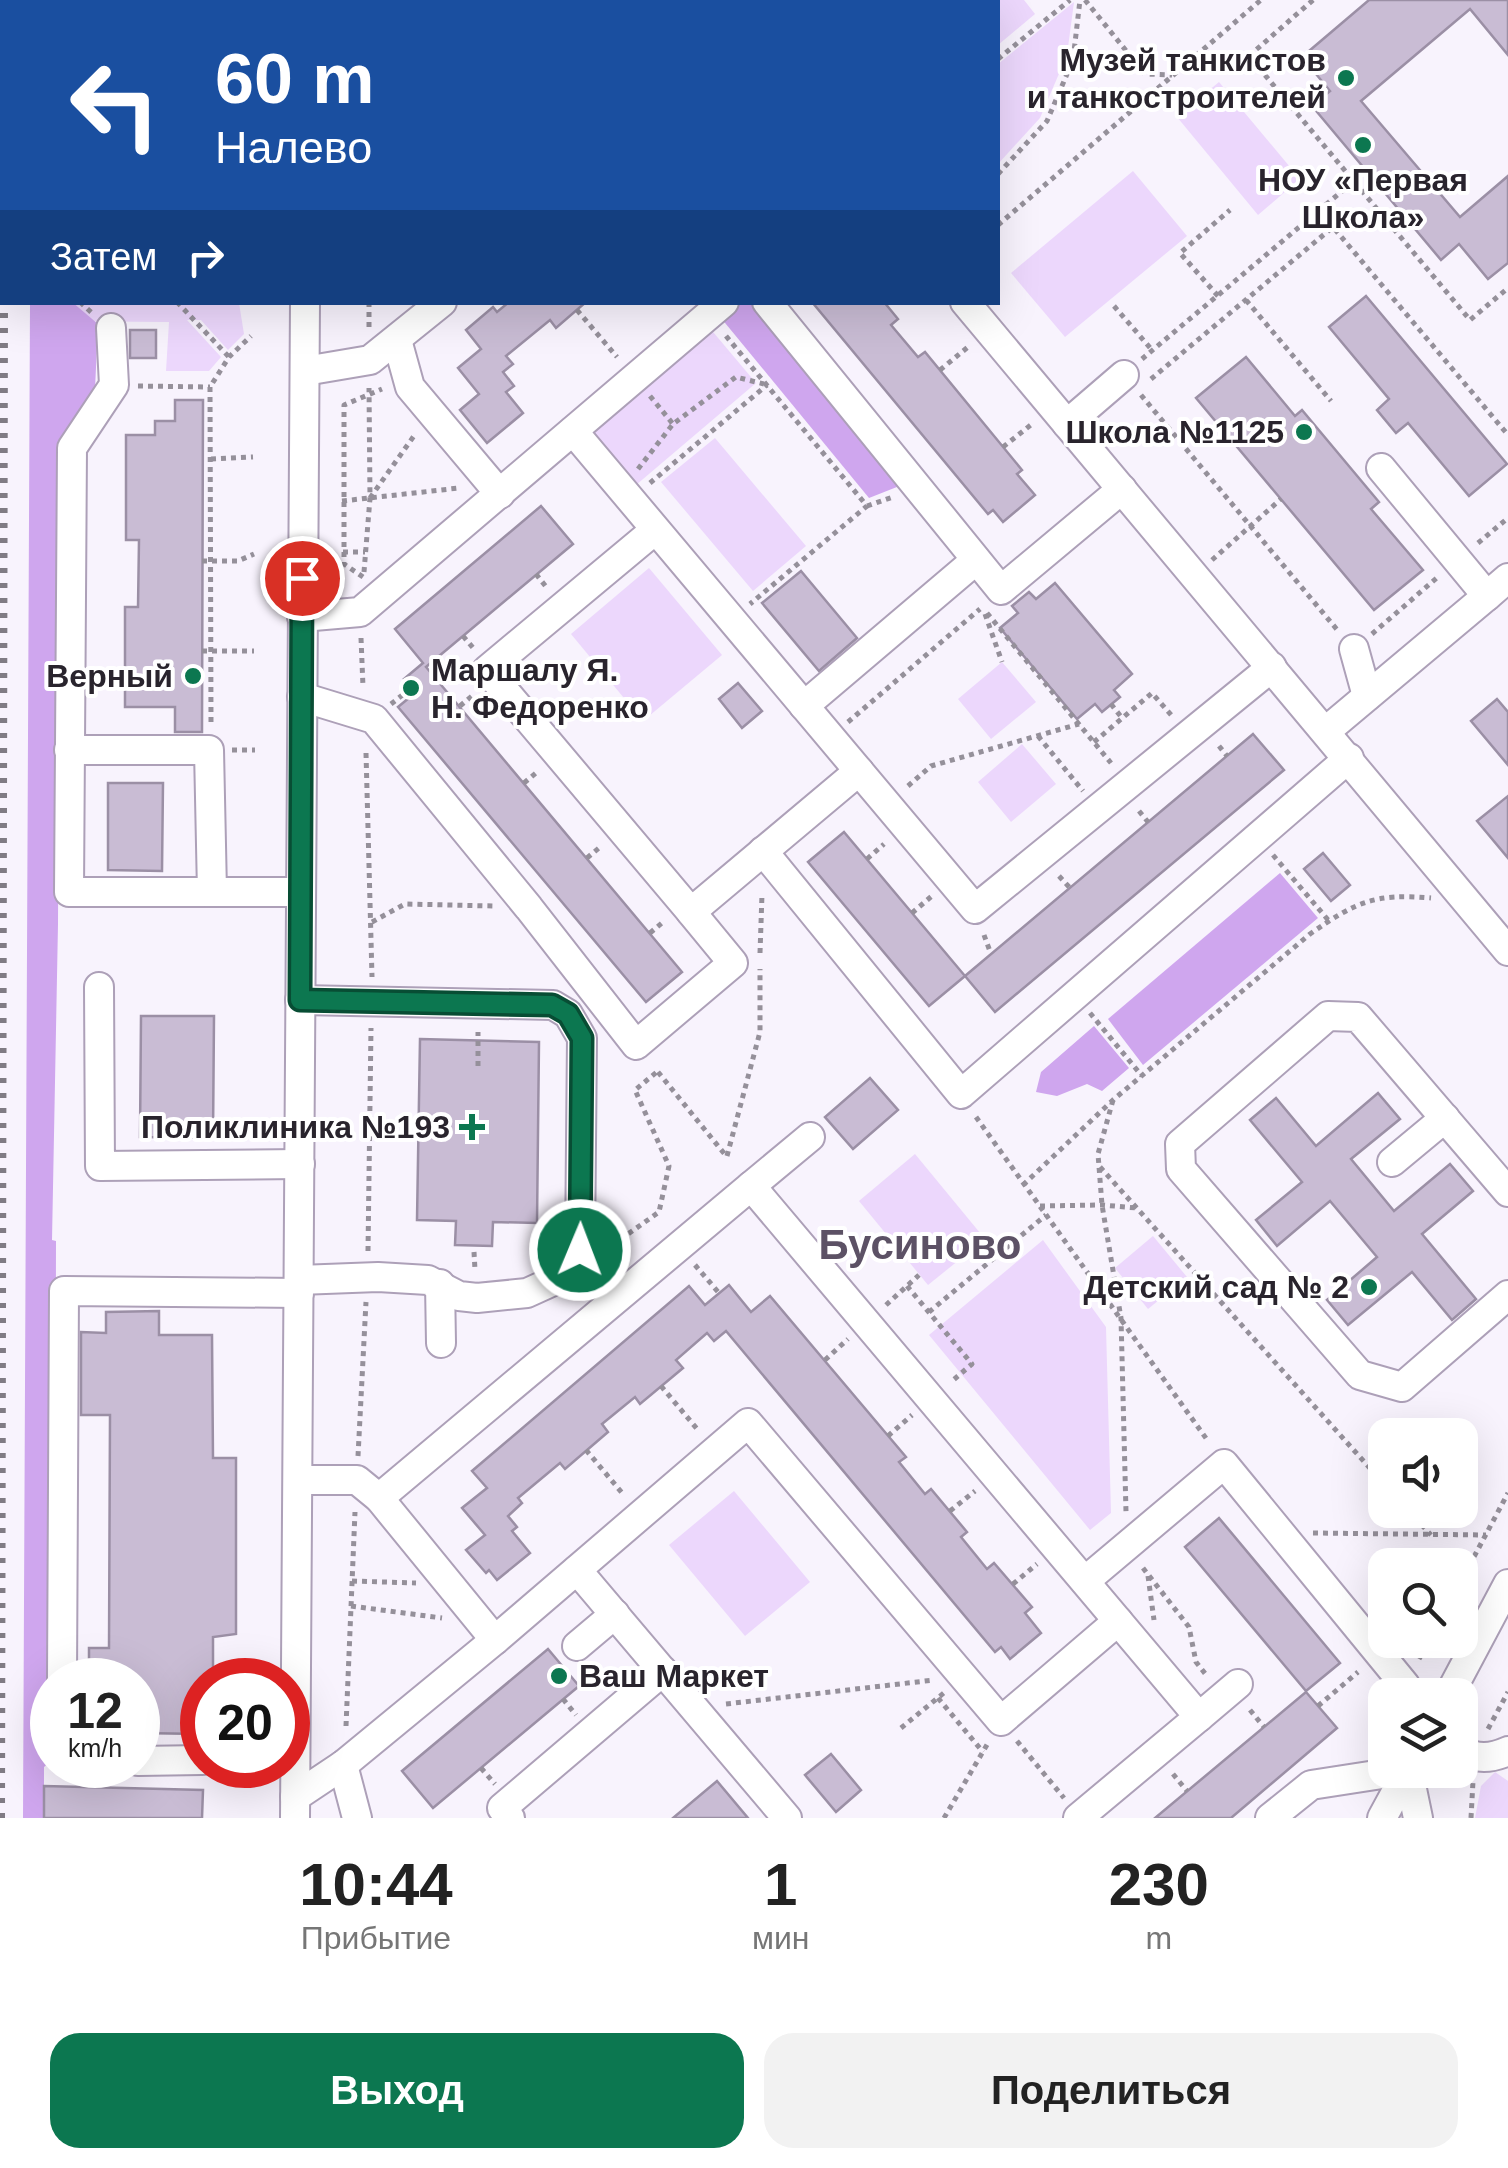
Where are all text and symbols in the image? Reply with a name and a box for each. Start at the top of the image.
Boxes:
icon: left [50,40,180,170]
text: 60 m [215,40,375,118]
place label: Музей танкистов и танкостроителей [1027,42,1326,115]
marker: Музей танкистов и танкостроителей [1335,67,1357,89]
text: Налево [215,122,372,173]
marker: НОУ «Первая Школа» [1352,134,1374,156]
place label: НОУ «Первая Школа» [1258,162,1468,235]
icon: right [178,230,233,285]
text: Затем [50,236,158,278]
place label: Школа №1125 [1065,414,1284,450]
marker: Школа №1125 [1293,421,1315,443]
pin [260,536,345,621]
icon: arrive [275,551,330,606]
place label: Маршалу Я. Н. Федоренко [431,652,649,725]
place label: Верный [46,658,173,694]
marker: Верный [182,665,204,687]
marker: Маршалу Я. Н. Федоренко [400,677,422,699]
place label: Поликлиника №193 [141,1109,450,1145]
marker: Поликлиника №193 [459,1114,485,1140]
position arrow [528,1198,632,1302]
district label: Бусиново [818,1221,1022,1268]
place label: Детский сад № 2 [1084,1269,1349,1305]
marker: Детский сад № 2 [1358,1276,1380,1298]
map controls [1368,1418,1478,1788]
button: sound [1368,1418,1478,1528]
button: search [1368,1548,1478,1658]
speed limit sign: 20 [180,1658,310,1788]
place label: Ваш Маркет [579,1658,769,1694]
marker: Ваш Маркет [548,1665,570,1687]
button: layers [1368,1678,1478,1788]
text: 12 [67,1683,123,1739]
text: km/h [68,1734,122,1762]
text: 10:44 [299,1851,453,1918]
text: 1 [764,1851,797,1918]
text: 230 [1109,1851,1209,1918]
text: Прибытие [301,1920,451,1956]
text: мин [752,1920,809,1956]
text: m [1145,1920,1172,1956]
button: Выход [50,2033,744,2148]
button: Поделиться [764,2033,1458,2148]

